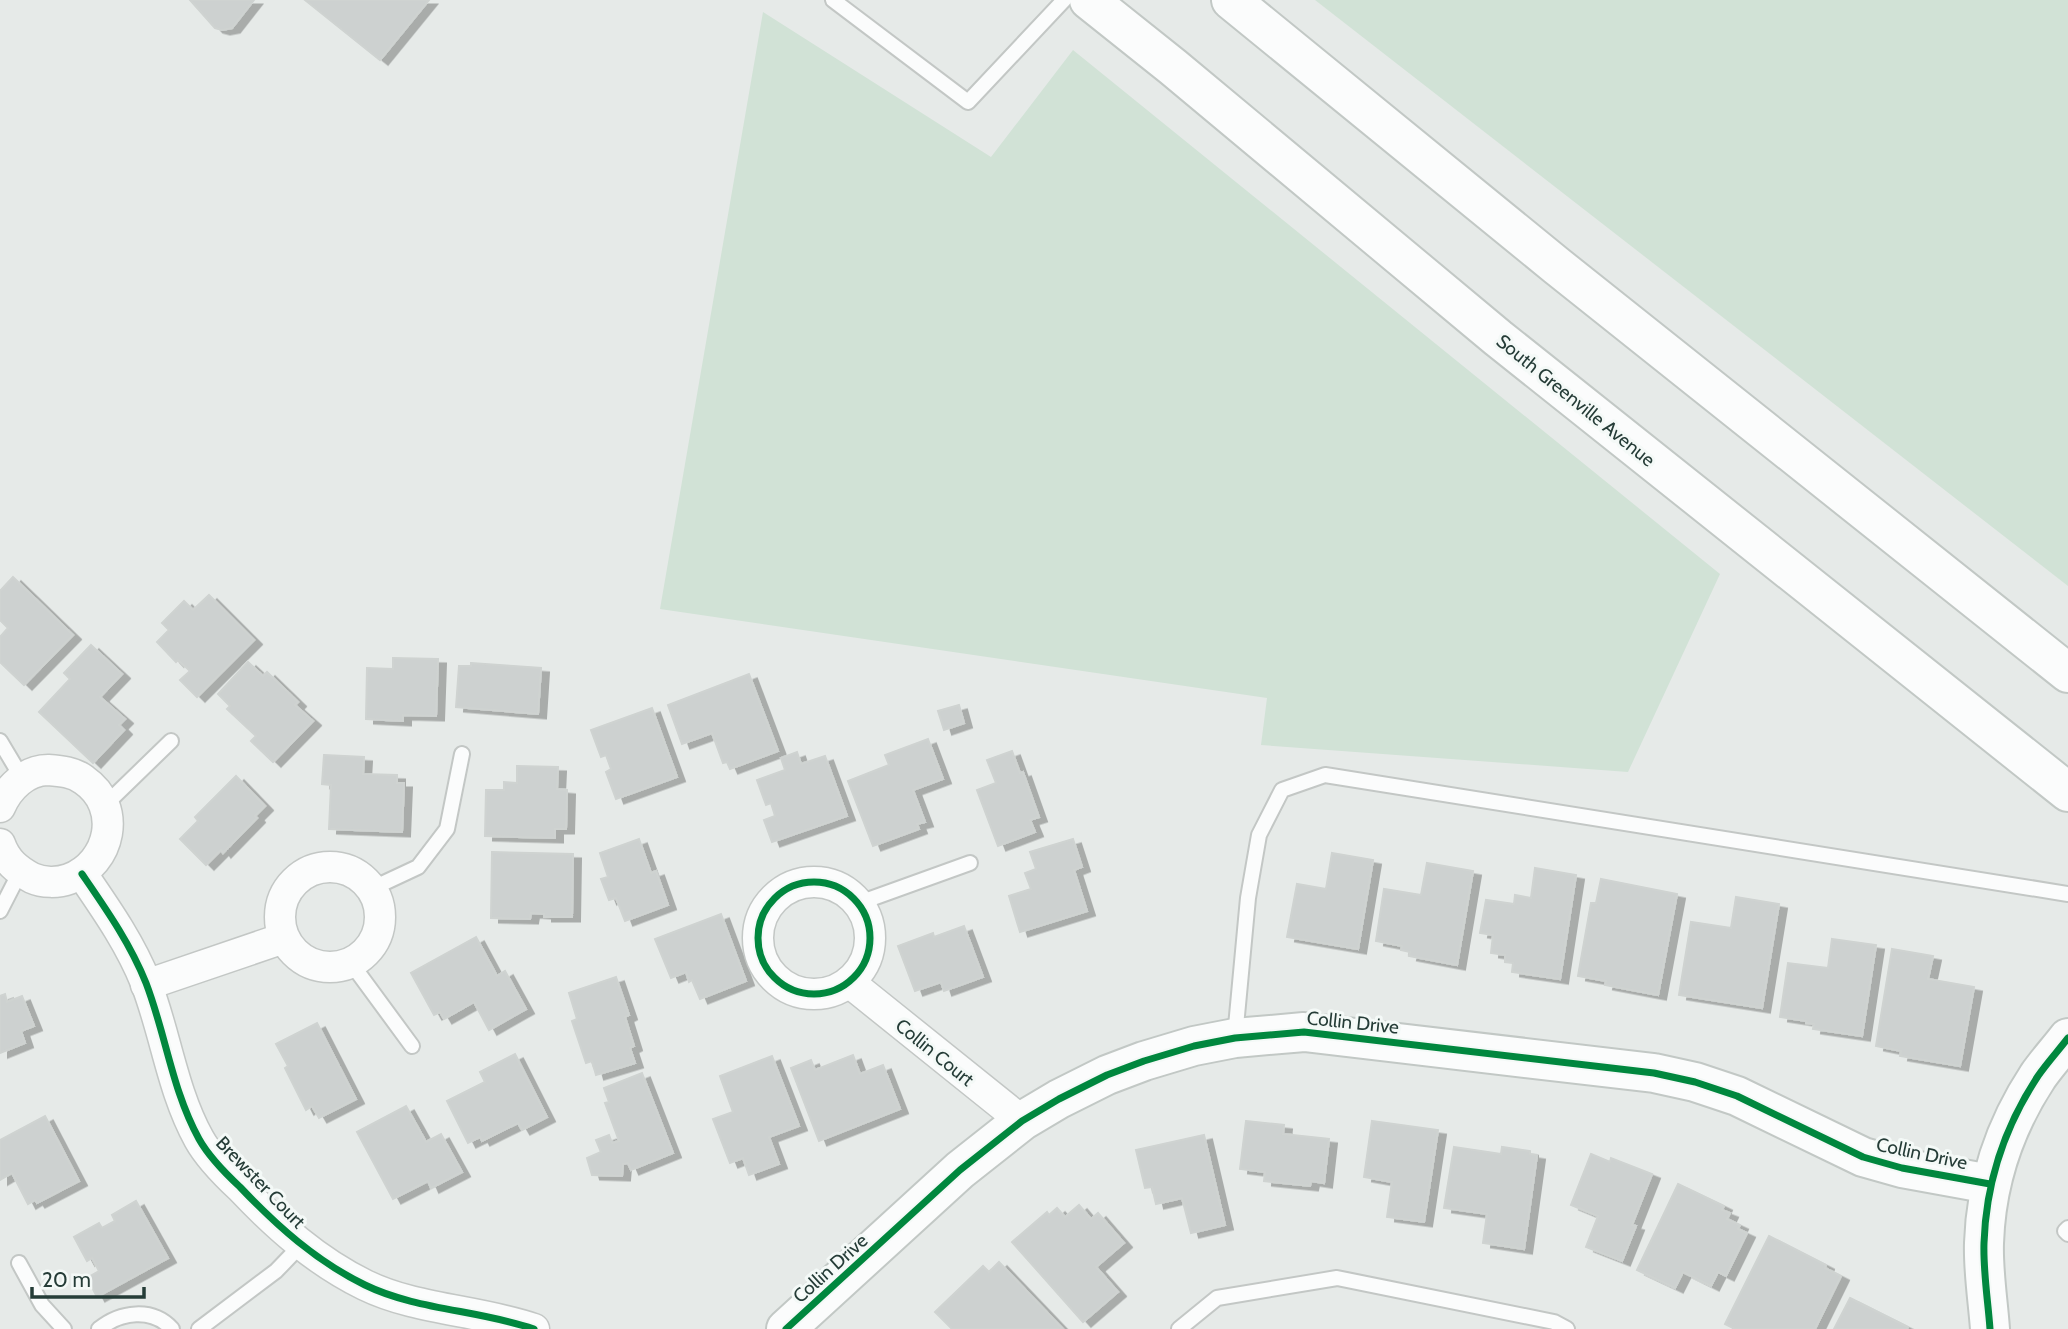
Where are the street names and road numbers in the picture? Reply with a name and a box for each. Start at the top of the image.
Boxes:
street label: South Greenville Avenue [1492,329,1660,472]
street label: Collin Drive [1306,1006,1400,1039]
street label: Collin Court [891,1014,979,1091]
street label: Brewster Court [211,1132,311,1234]
street label: Collin Drive [1874,1133,1970,1174]
street label: Collin Drive [788,1229,873,1308]

